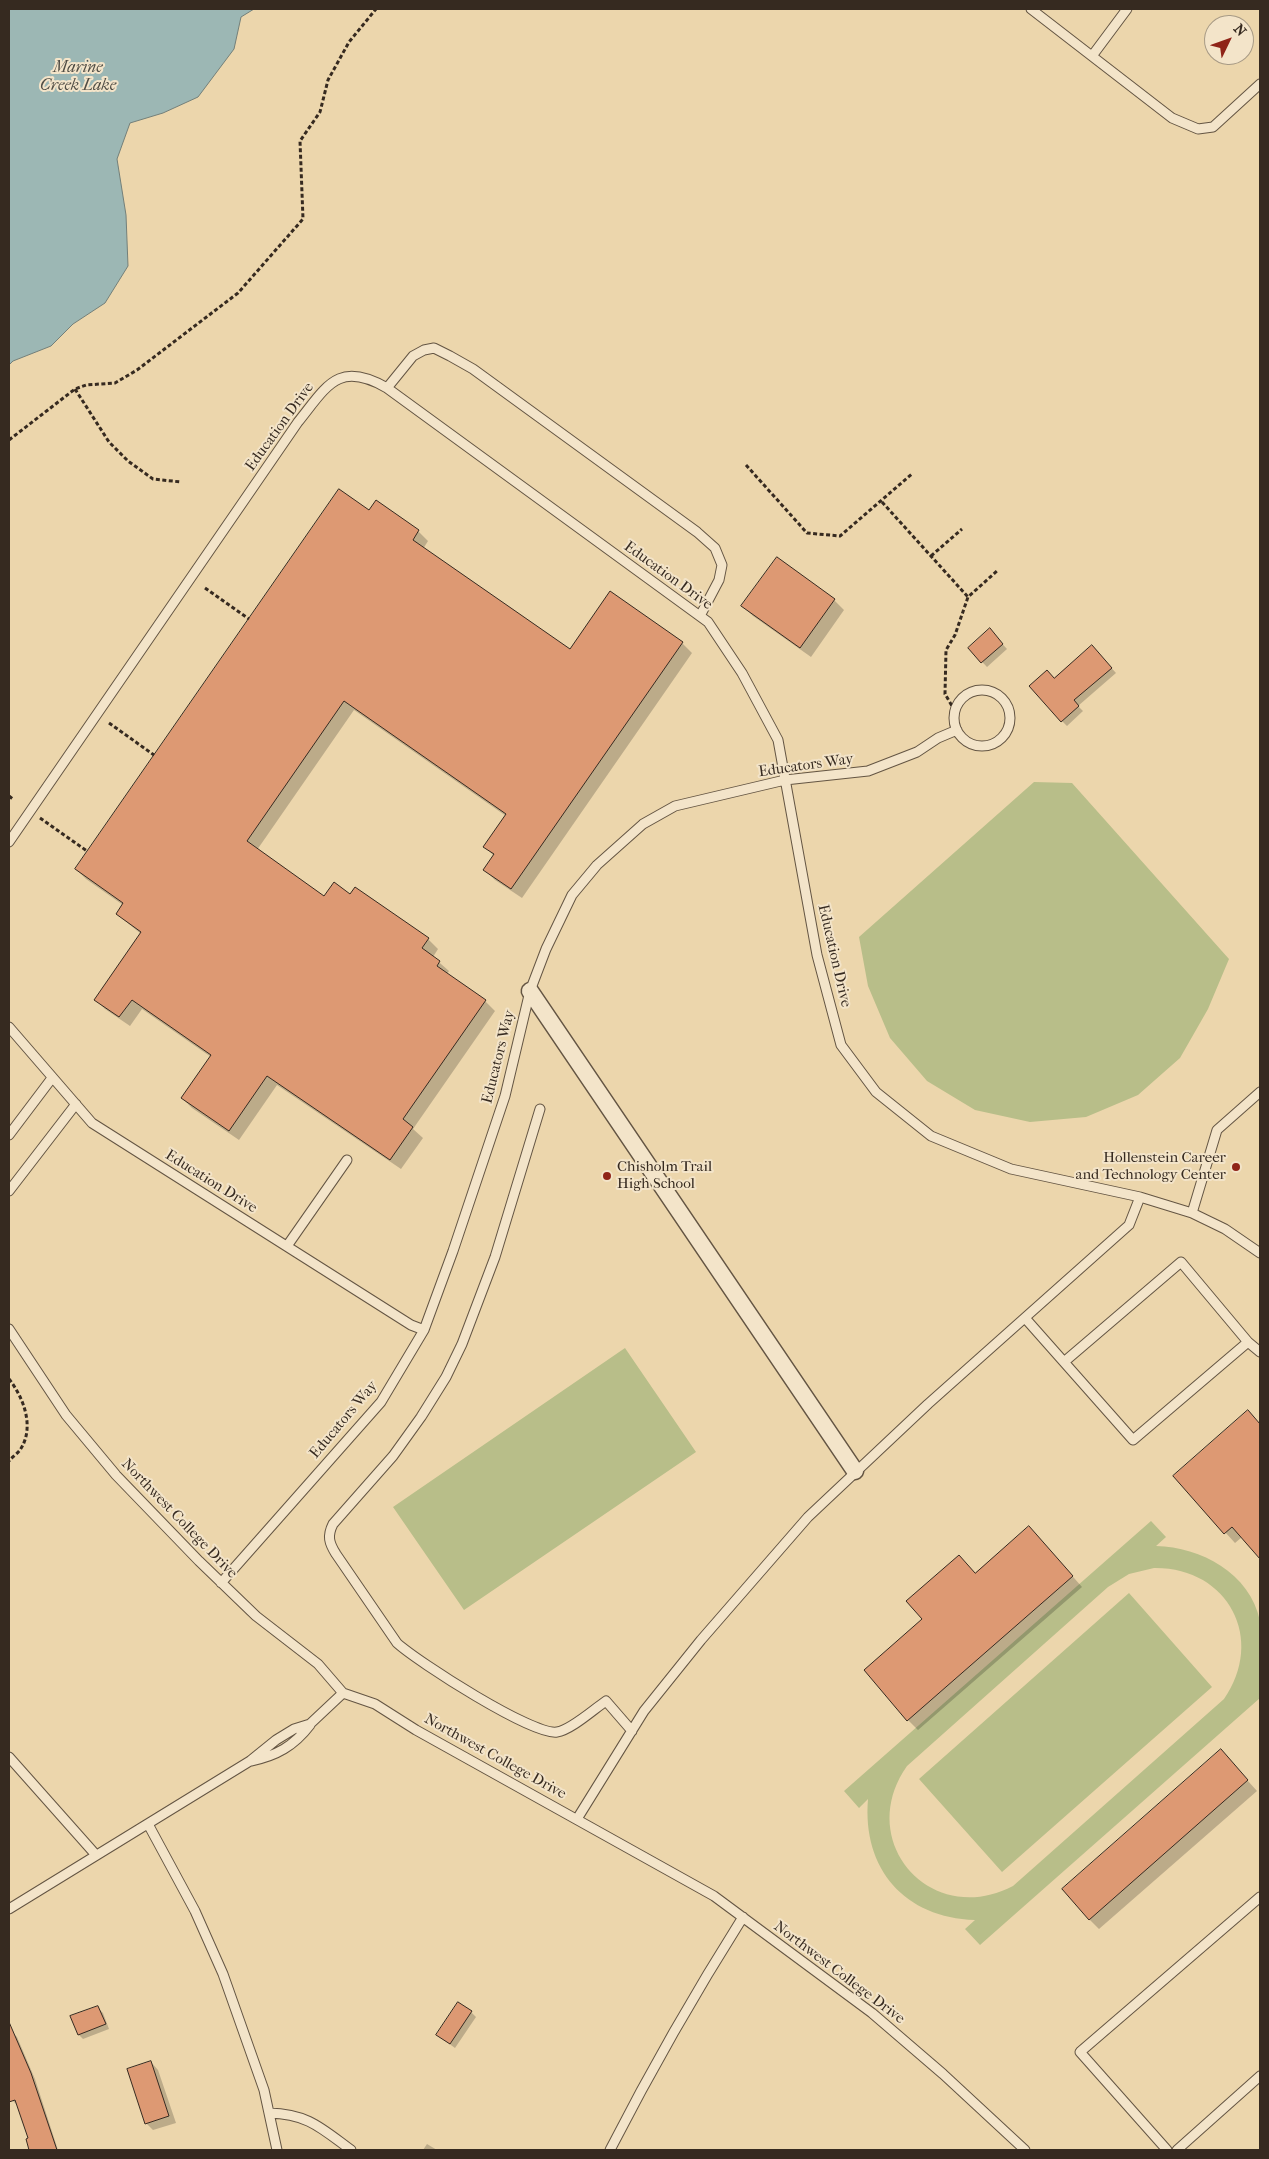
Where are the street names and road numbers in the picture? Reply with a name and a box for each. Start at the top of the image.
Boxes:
street label: Education Drive [242,379,318,475]
street label: Education Drive [620,538,716,614]
street label: Educators Way [757,750,855,782]
street label: Education Drive [813,903,855,1009]
street label: Educators Way [479,1008,519,1106]
street label: Education Drive [162,1147,260,1217]
street label: Educators Way [306,1378,382,1462]
street label: Northwest College Drive [117,1455,241,1583]
street label: Northwest College Drive [421,1710,569,1804]
street label: Northwest College Drive [770,1918,908,2028]

